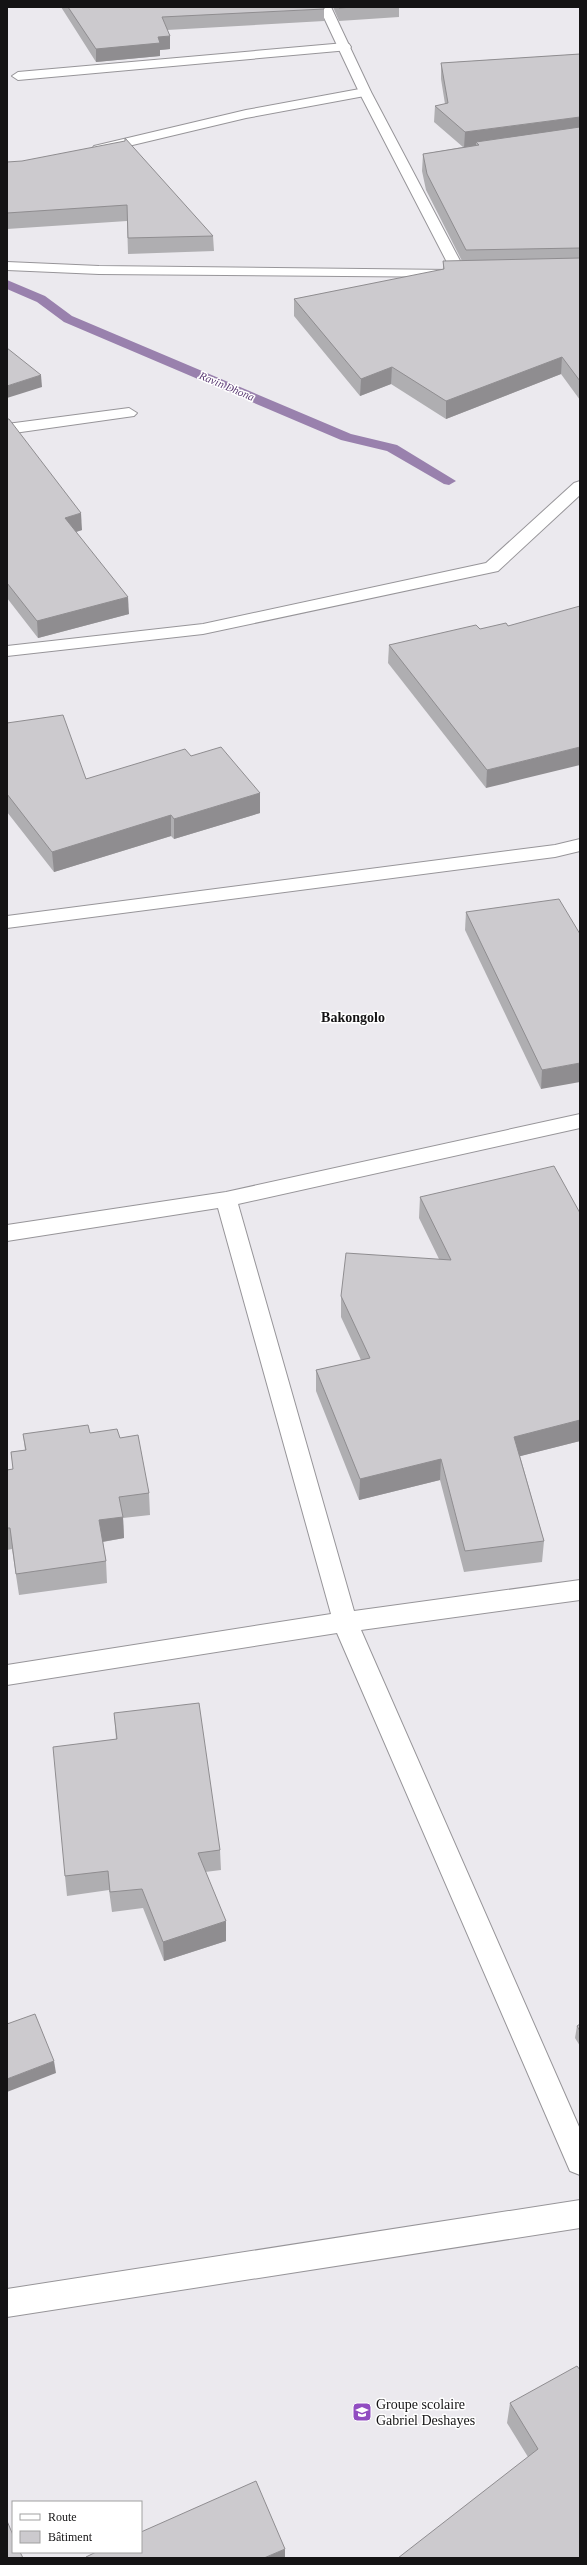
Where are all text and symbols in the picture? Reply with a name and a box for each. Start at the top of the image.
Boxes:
water label: Ravin Dhona [197,369,257,403]
district label: Bakongolo [321,1010,385,1025]
place label: Groupe scolaire Gabriel Deshayes [376,2397,475,2428]
school or university icon: Groupe scolaire Gabriel Deshayes [351,2401,373,2423]
legend [12,2501,142,2553]
text: Route [48,2510,77,2524]
text: Bâtiment [48,2530,93,2544]

